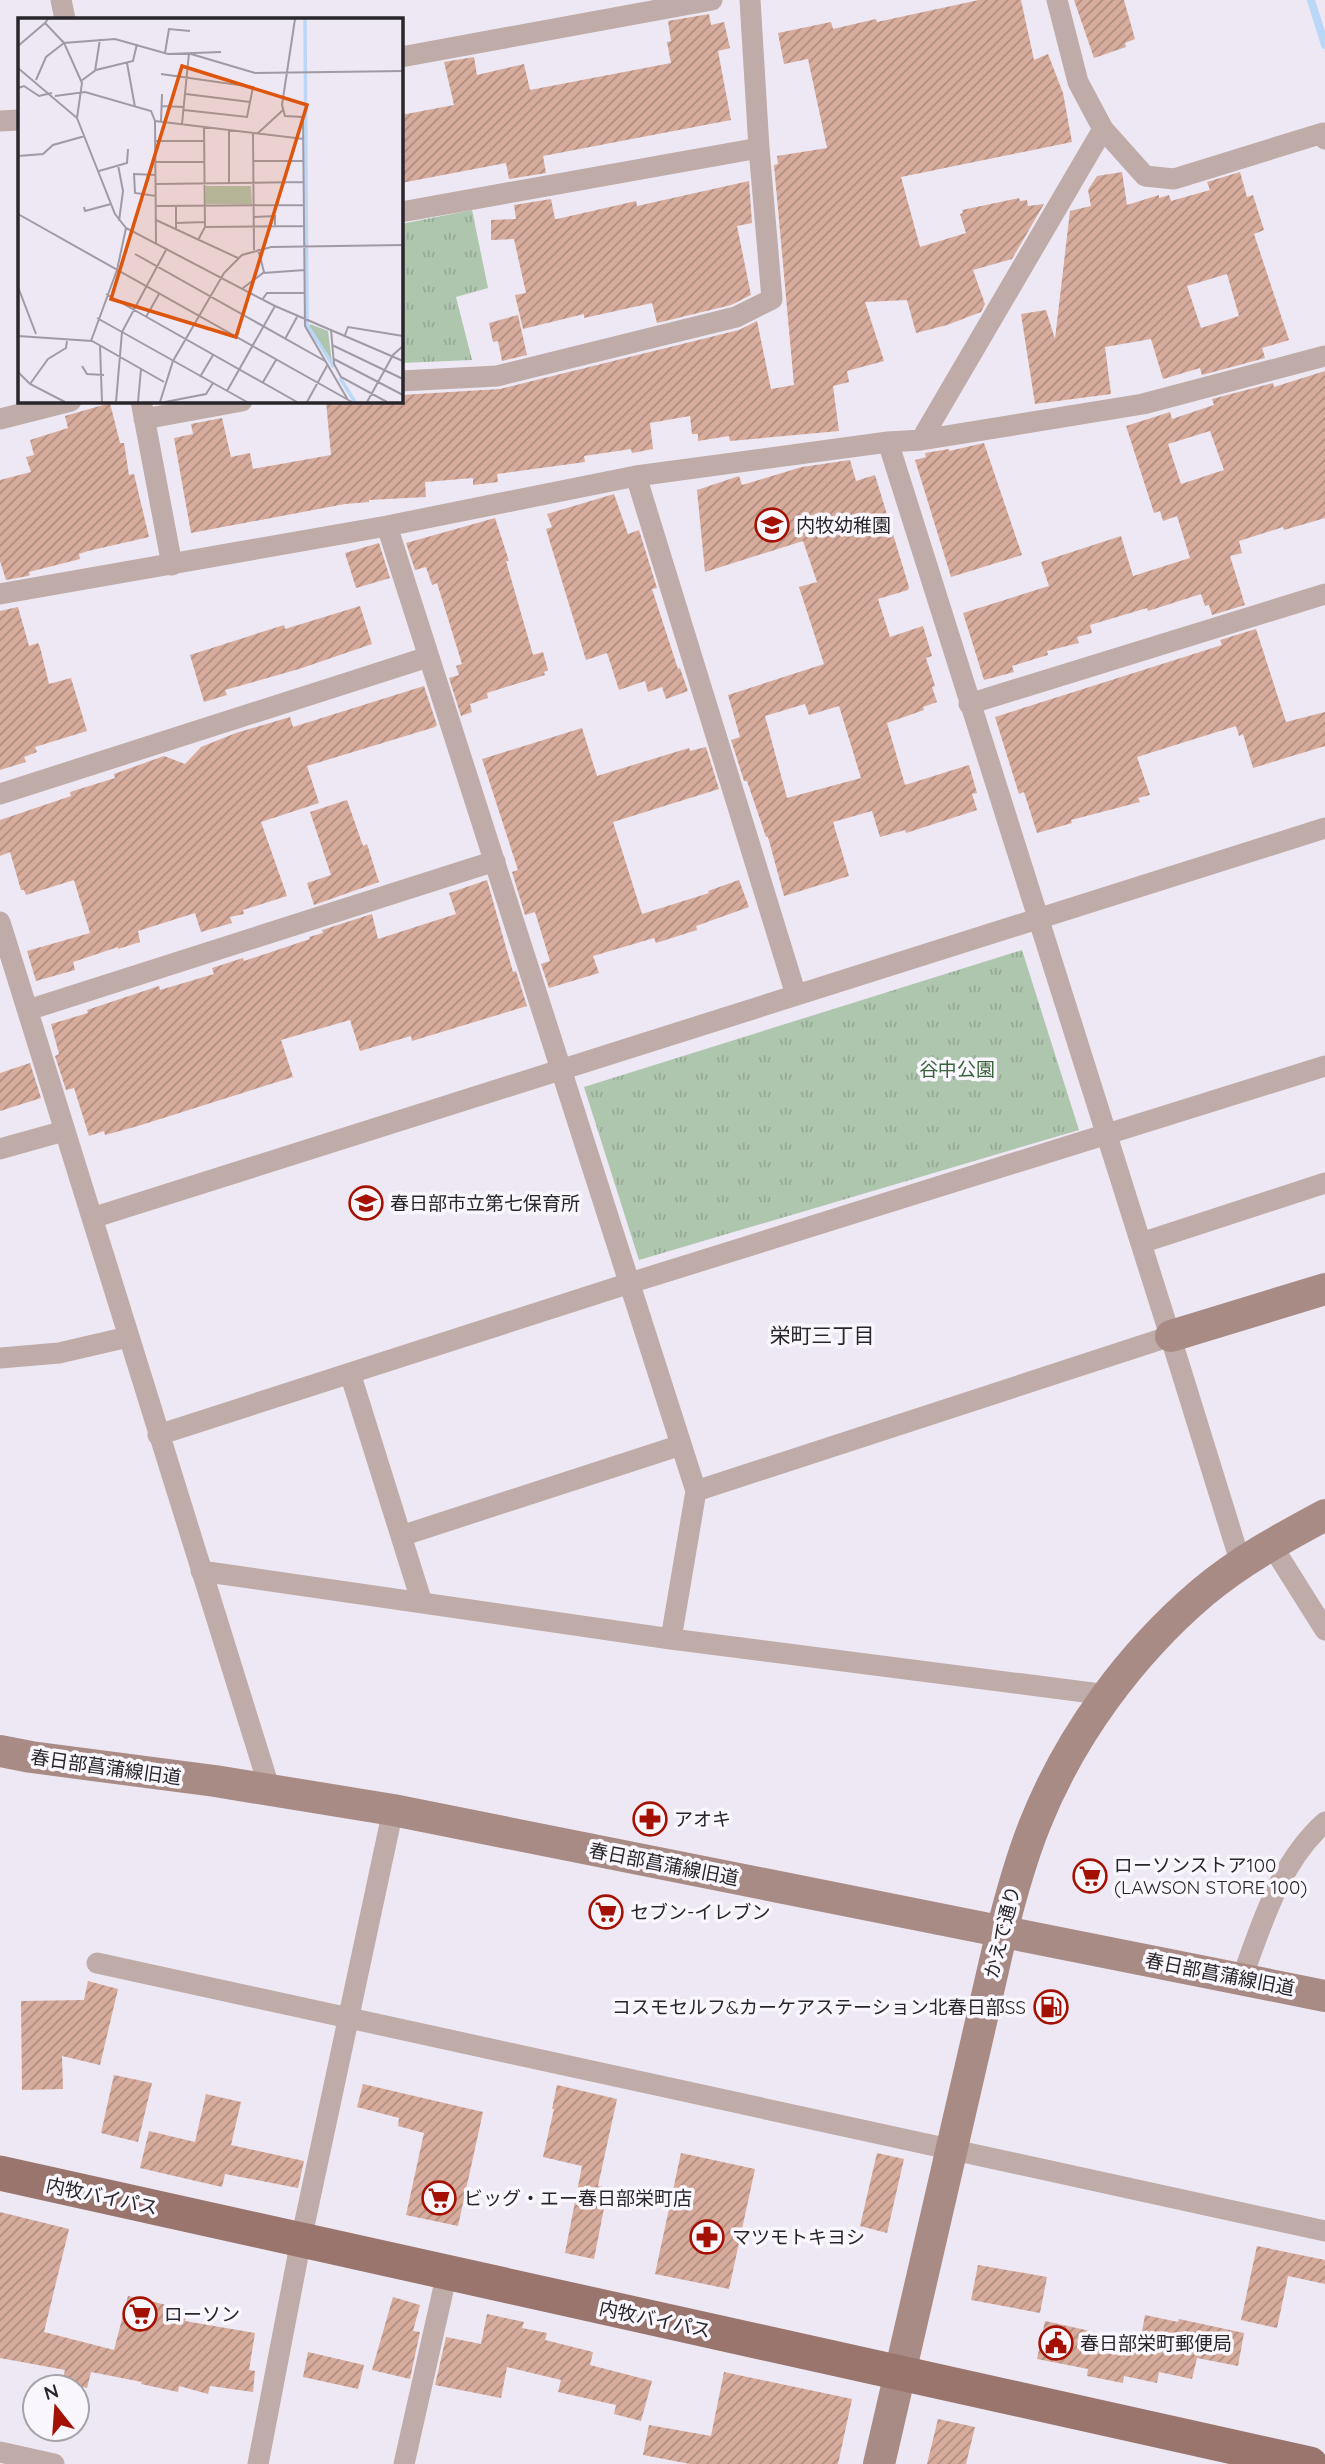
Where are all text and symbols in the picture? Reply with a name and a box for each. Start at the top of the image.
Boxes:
inset map [18,18,402,402]
school or university icon: 内牧幼稚園 [753,506,791,544]
place label: 内牧幼稚園 [796,513,891,537]
park label: 谷中公園 [919,1057,995,1081]
school or university icon: 春日部市立第七保育所 [347,1184,385,1222]
place label: 春日部市立第七保育所 [390,1191,580,1215]
district label: 栄町三丁目 [770,1322,875,1348]
street label: 春日部菖蒲線旧道 [29,1745,183,1789]
pharmacy icon: アオキ [631,1800,669,1838]
place label: アオキ [674,1807,731,1831]
street label: 春日部菖蒲線旧道 [587,1838,741,1890]
place label: ローソンストア100 (LAWSON STORE 100) [1114,1853,1307,1899]
supermarket icon: ローソンストア100 (LAWSON STORE 100) [1071,1857,1109,1895]
street label: かえで通り [979,1883,1025,1981]
supermarket icon: セブン-イレブン [587,1893,625,1931]
place label: セブン-イレブン [630,1900,770,1924]
street label: 春日部菖蒲線旧道 [1143,1948,1297,2000]
fuel station icon: コスモセルフ&カーケアステーション北春日部SS [1032,1988,1070,2026]
place label: コスモセルフ&カーケアステーション北春日部SS [612,1995,1026,2019]
street label: 内牧バイパス [44,2172,160,2220]
supermarket icon: ビッグ・エー春日部栄町店 [420,2179,458,2217]
place label: ビッグ・エー春日部栄町店 [464,2186,692,2210]
pharmacy icon: マツモトキヨシ [688,2218,726,2256]
place label: マツモトキヨシ [732,2225,865,2249]
supermarket icon: ローソン [121,2295,159,2333]
street label: 内牧バイパス [597,2295,713,2343]
place label: ローソン [164,2302,240,2326]
public building icon: 春日部栄町郵便局 [1037,2324,1075,2362]
place label: 春日部栄町郵便局 [1080,2331,1232,2355]
north arrow [21,2373,91,2443]
text: N [41,2378,61,2405]

